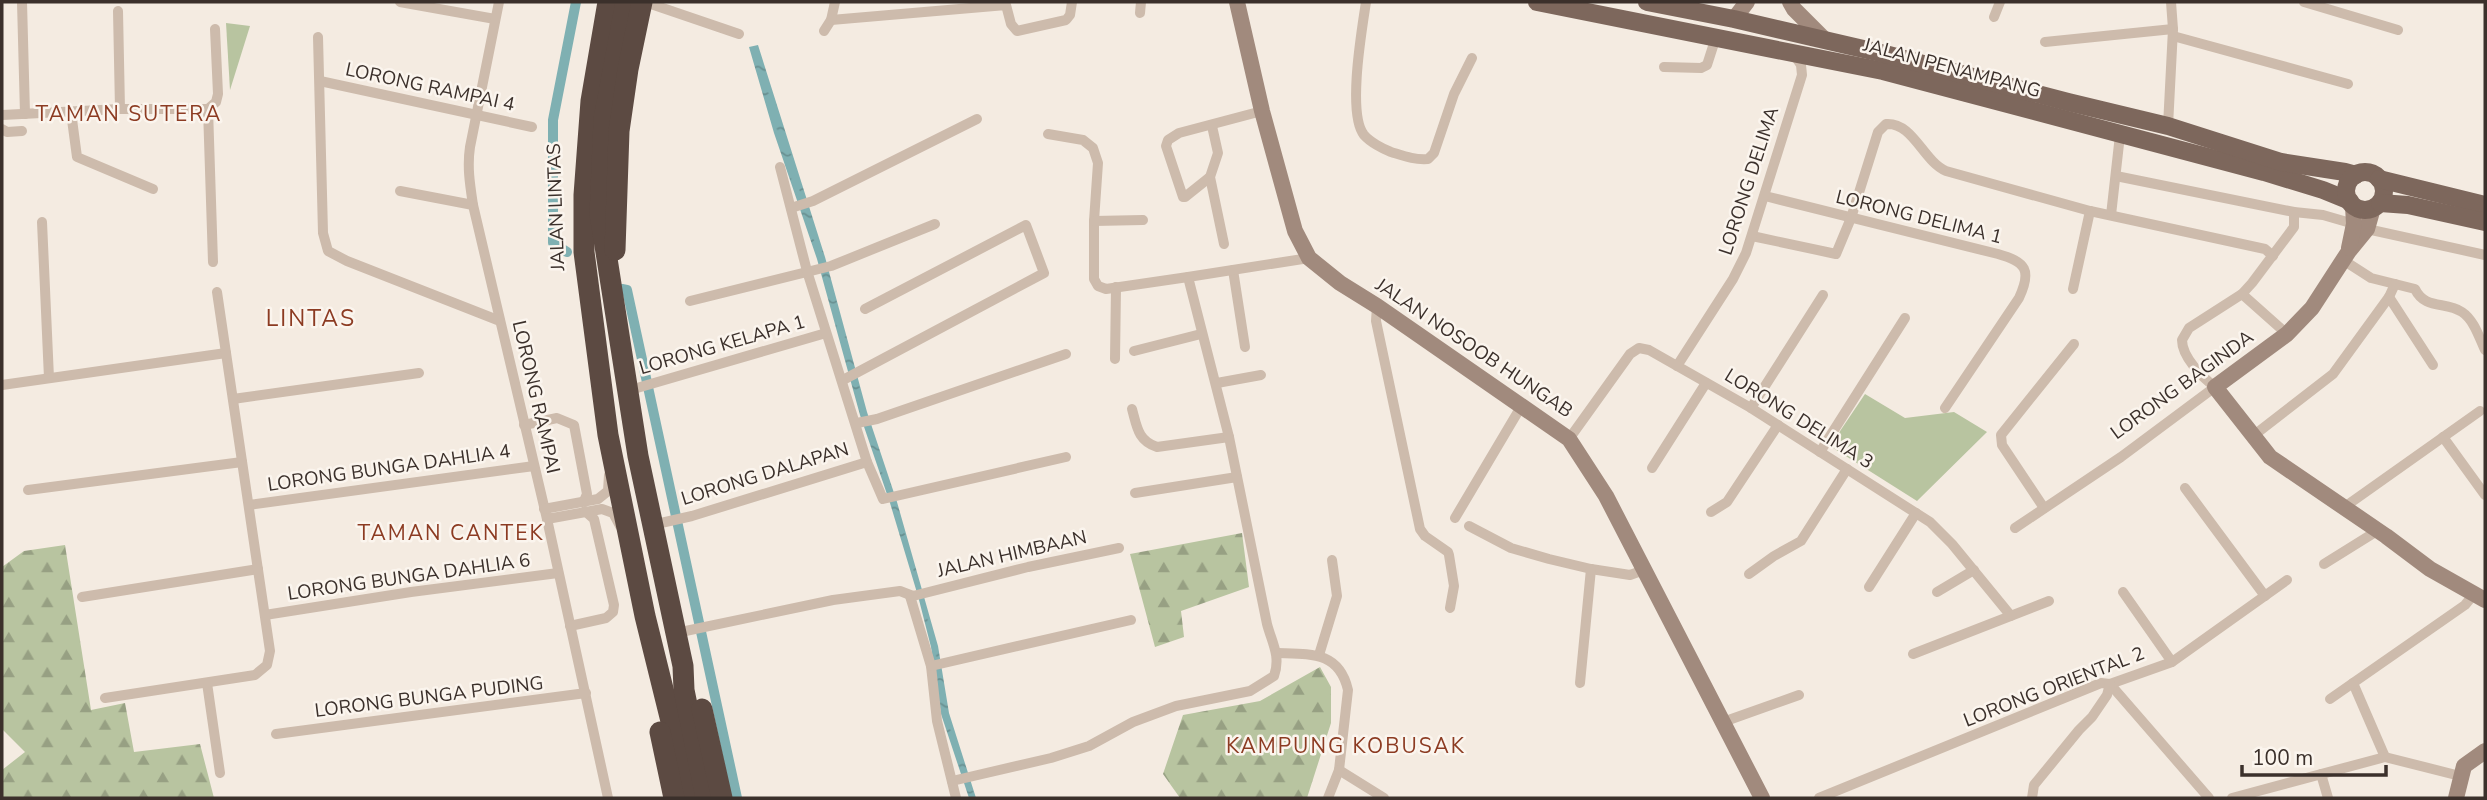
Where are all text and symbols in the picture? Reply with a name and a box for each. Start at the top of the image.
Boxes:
street label: JALAN PENAMPANG [1860,32,2043,104]
street label: LORONG RAMPAI 4 [343,56,517,118]
district label: TAMAN SUTERA [36,100,222,128]
street label: LORONG DELIMA [1713,103,1785,259]
street label: JALAN LINTAS [541,143,571,272]
street label: LORONG DELIMA 1 [1833,184,2005,250]
street label: JALAN NOSOOB HUNGAB [1369,272,1578,424]
district label: LINTAS [266,303,356,334]
street label: LORONG KELAPA 1 [636,309,808,381]
street label: LORONG RAMPAI [506,318,566,476]
street label: LORONG BAGINDA [2105,324,2259,446]
street label: LORONG DELIMA 3 [1720,363,1878,475]
street label: LORONG DALAPAN [678,436,852,512]
street label: LORONG BUNGA DAHLIA 4 [266,438,512,498]
district label: TAMAN CANTEK [357,519,545,547]
street label: JALAN HIMBAAN [934,524,1089,584]
street label: LORONG BUNGA DAHLIA 6 [286,547,532,607]
street label: LORONG ORIENTAL 2 [1960,640,2148,734]
street label: LORONG BUNGA PUDING [313,670,545,724]
district label: KAMPUNG KOBUSAK [1226,732,1466,760]
scale bar [2242,734,2386,778]
text: 100 m [2252,744,2313,772]

